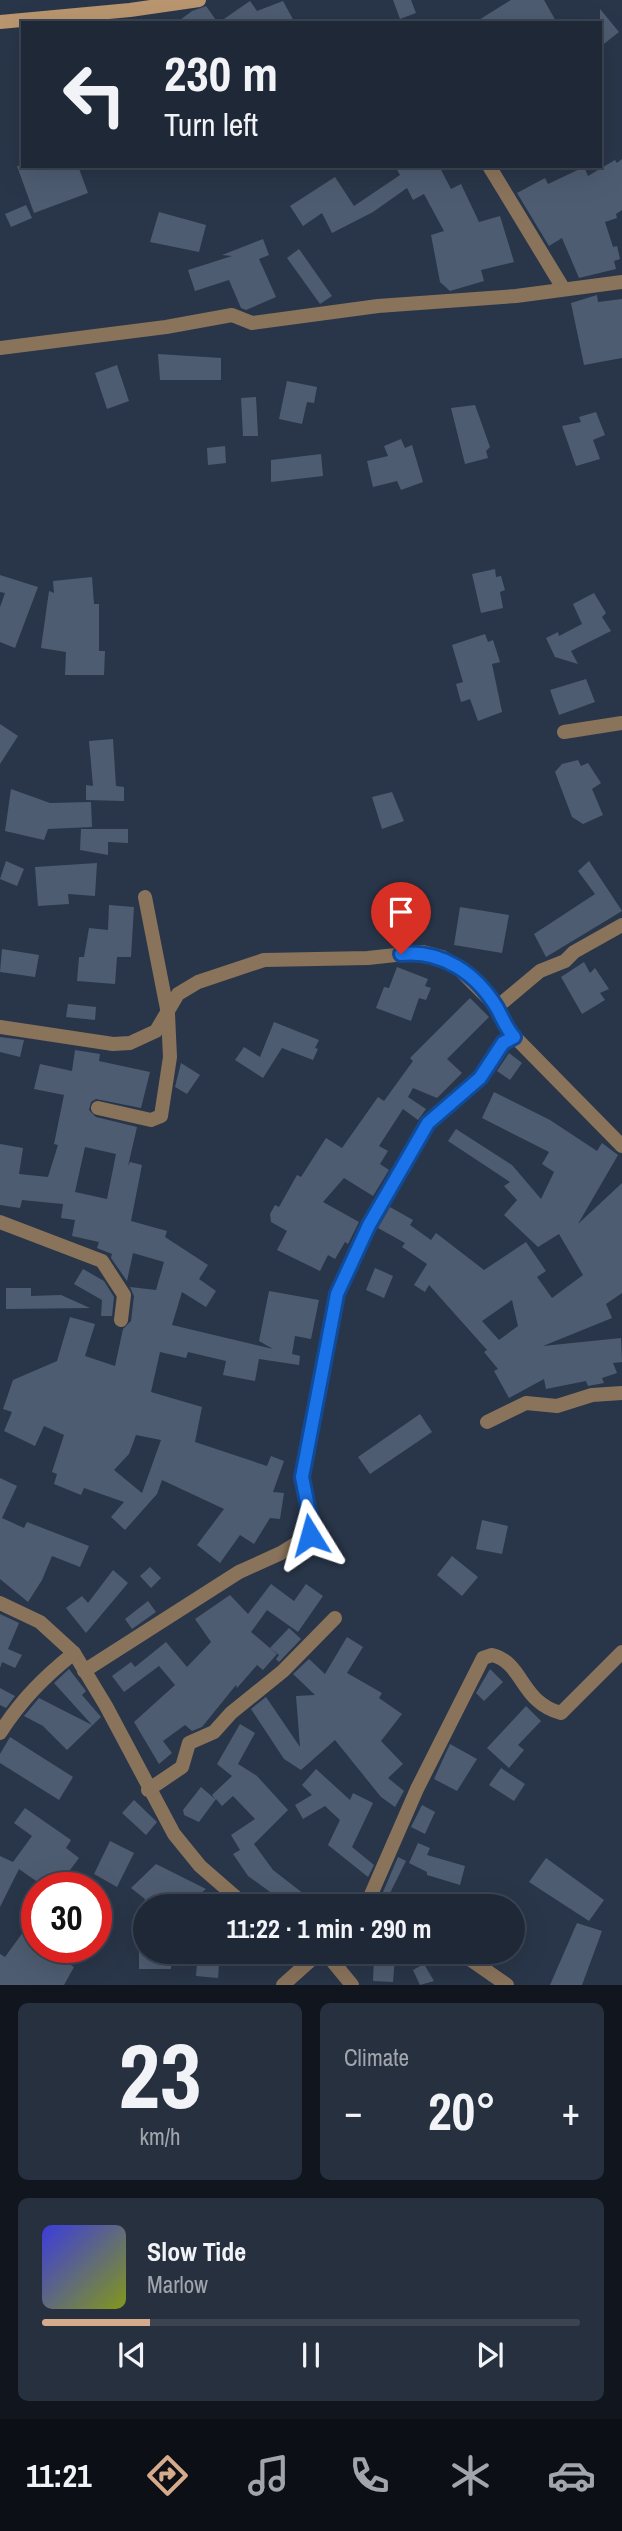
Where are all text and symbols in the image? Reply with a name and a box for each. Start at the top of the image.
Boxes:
text: 230 m [164,40,278,106]
icon: left [49,49,140,140]
text: Turn left [164,103,258,146]
pin [371,882,431,954]
icon: arrive [382,893,420,931]
position arrow [273,1498,347,1572]
speed limit sign: 30 [21,1872,112,1963]
text: 11:22 · 1 min · 290 m [226,1911,432,1946]
text: 23 [119,2014,202,2136]
text: Climate [344,2042,409,2073]
text: 20° [428,2076,496,2146]
text: − [344,2086,362,2137]
text: + [562,2086,580,2137]
text: km/h [140,2121,180,2152]
text: Slow Tide [147,2234,246,2269]
text: Marlow [147,2269,208,2300]
icon: previous [113,2336,151,2374]
icon: pause [292,2336,330,2374]
icon: next [471,2336,509,2374]
icon: directions [143,2451,192,2500]
icon: music [244,2451,293,2500]
icon: phone [345,2451,394,2500]
icon: climate [446,2451,495,2500]
icon: car [547,2451,596,2500]
text: 11:21 [26,2454,92,2497]

